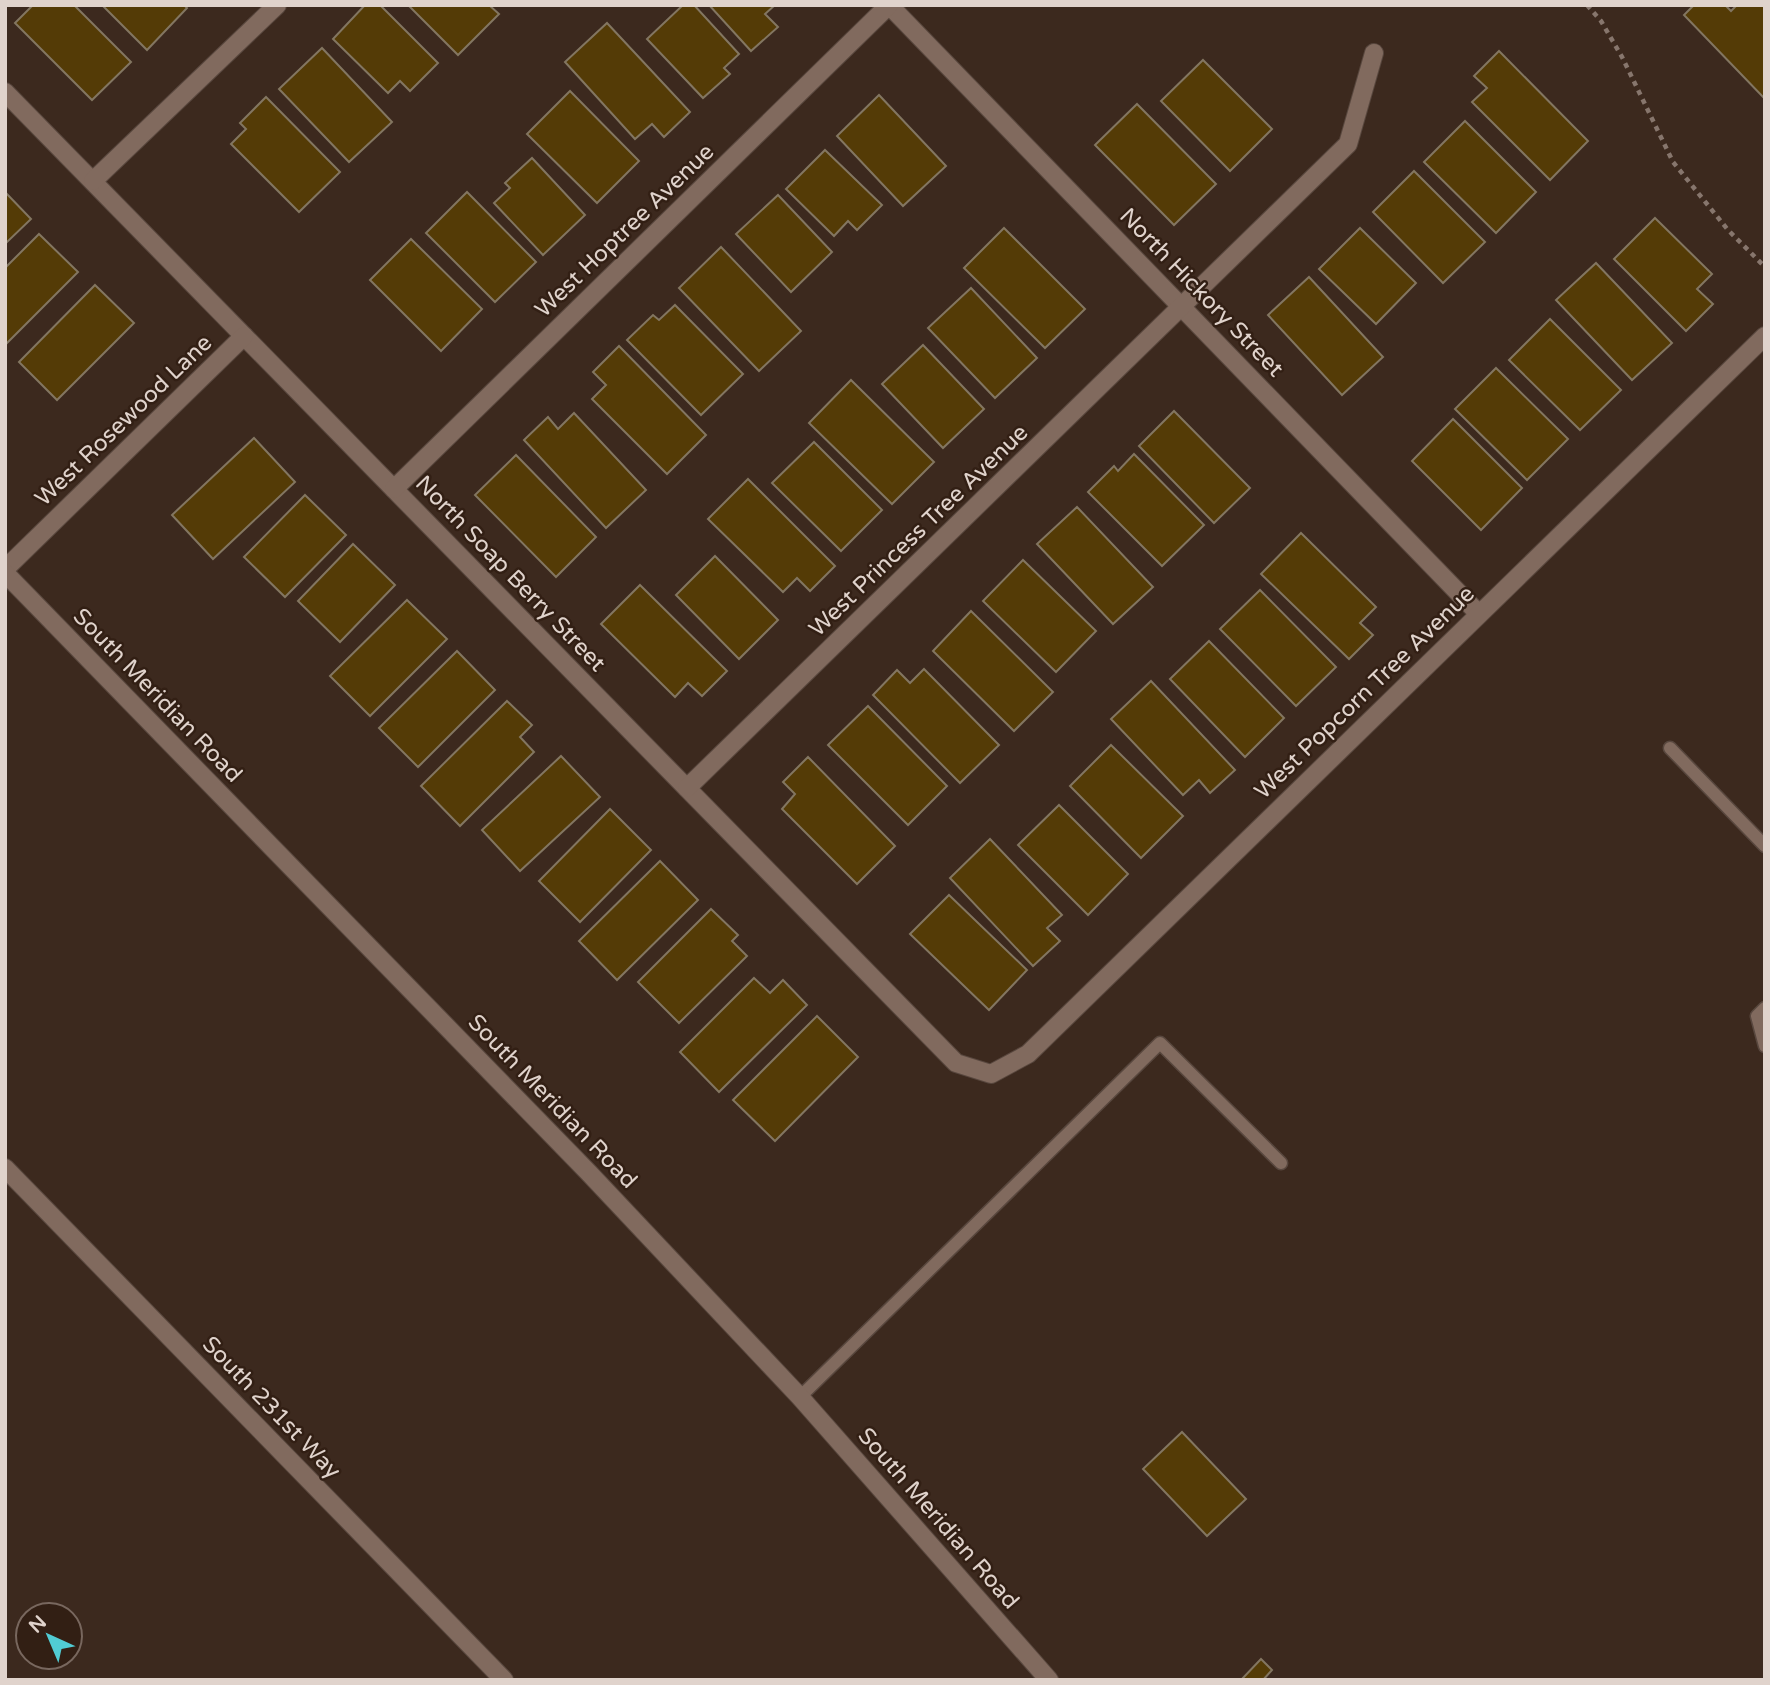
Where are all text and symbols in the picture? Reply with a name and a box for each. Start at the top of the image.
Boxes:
street label: West Hoptree Avenue [529,138,720,323]
street label: North Hickory Street [1113,202,1289,383]
street label: West Rosewood Lane [29,329,218,512]
street label: West Princess Tree Avenue [803,419,1034,643]
street label: North Soap Berry Street [409,470,611,678]
street label: West Popcorn Tree Avenue [1249,580,1481,805]
street label: South Meridian Road [67,603,248,789]
street label: South Meridian Road [462,1009,643,1195]
street label: South 231st Way [196,1331,346,1485]
street label: South Meridian Road [852,1422,1025,1615]
north arrow [14,1601,84,1671]
text: N [25,1611,51,1638]

